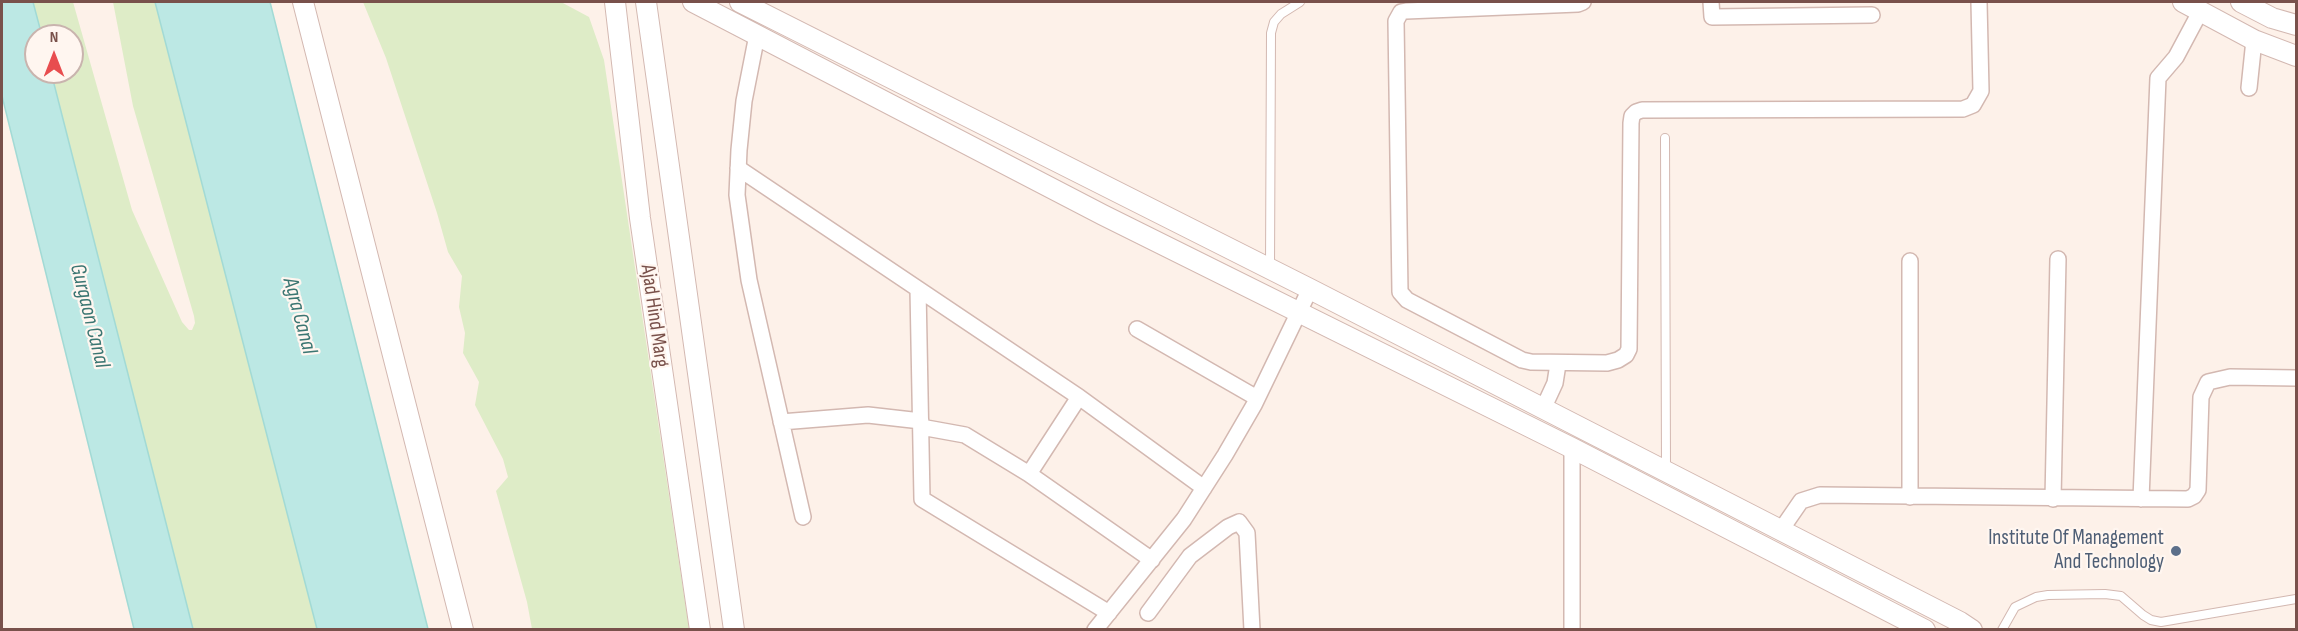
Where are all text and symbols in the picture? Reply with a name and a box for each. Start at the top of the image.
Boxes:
north arrow [24,24,84,84]
text: N [50,28,58,47]
water label: Gurgaon Canal [63,261,115,371]
street label: Ajad Hind Marg [634,263,674,369]
water label: Agra Canal [276,275,322,357]
place label: Institute Of Management And Technology [1988,526,2164,576]
marker: Institute Of Management And Technology [2169,544,2183,558]

